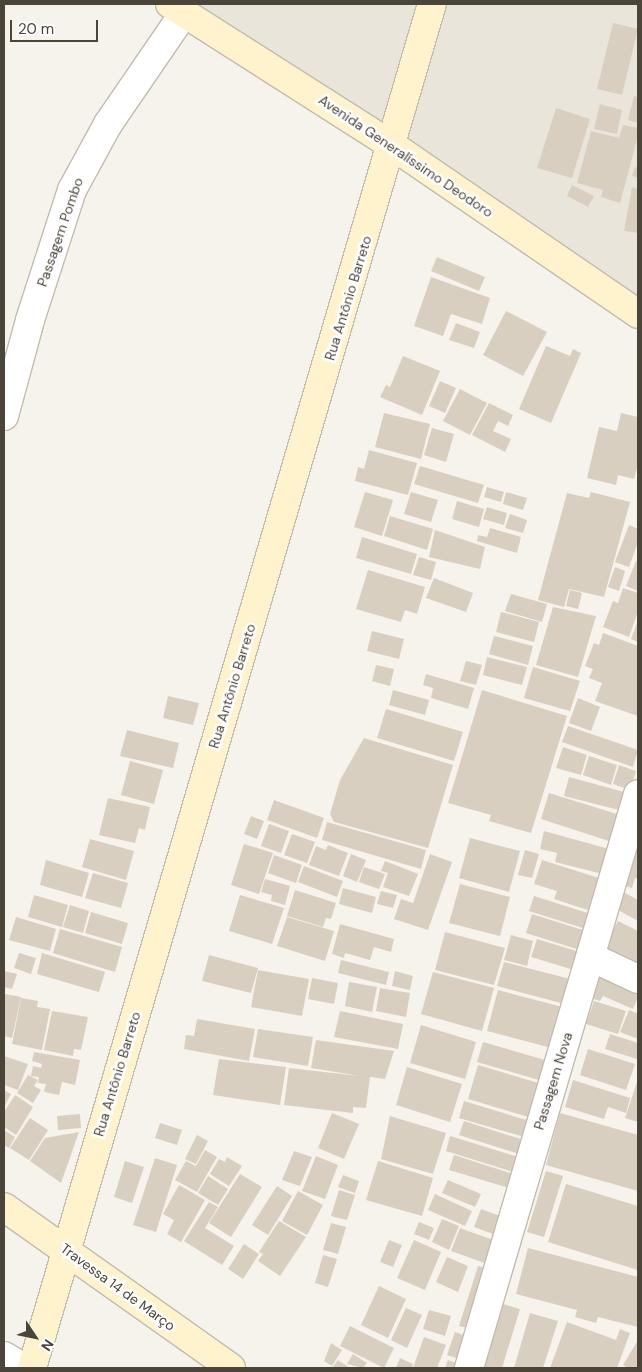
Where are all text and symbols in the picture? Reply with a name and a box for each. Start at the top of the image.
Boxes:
scale bar [12,10,100,42]
text: 20 m [18,19,54,39]
street label: Avenida Generalíssimo Deodoro [316,91,496,221]
street label: Passagem Pombo [33,175,87,289]
street label: Rua Antônio Barreto [321,234,375,362]
street label: Rua Antônio Barreto [205,622,259,750]
street label: Rua Antônio Barreto [90,1010,144,1138]
street label: Passagem Nova [530,1030,576,1132]
street label: Travessa 14 de Março [57,1240,179,1334]
north arrow [10,1312,60,1362]
text: N [37,1336,58,1355]

